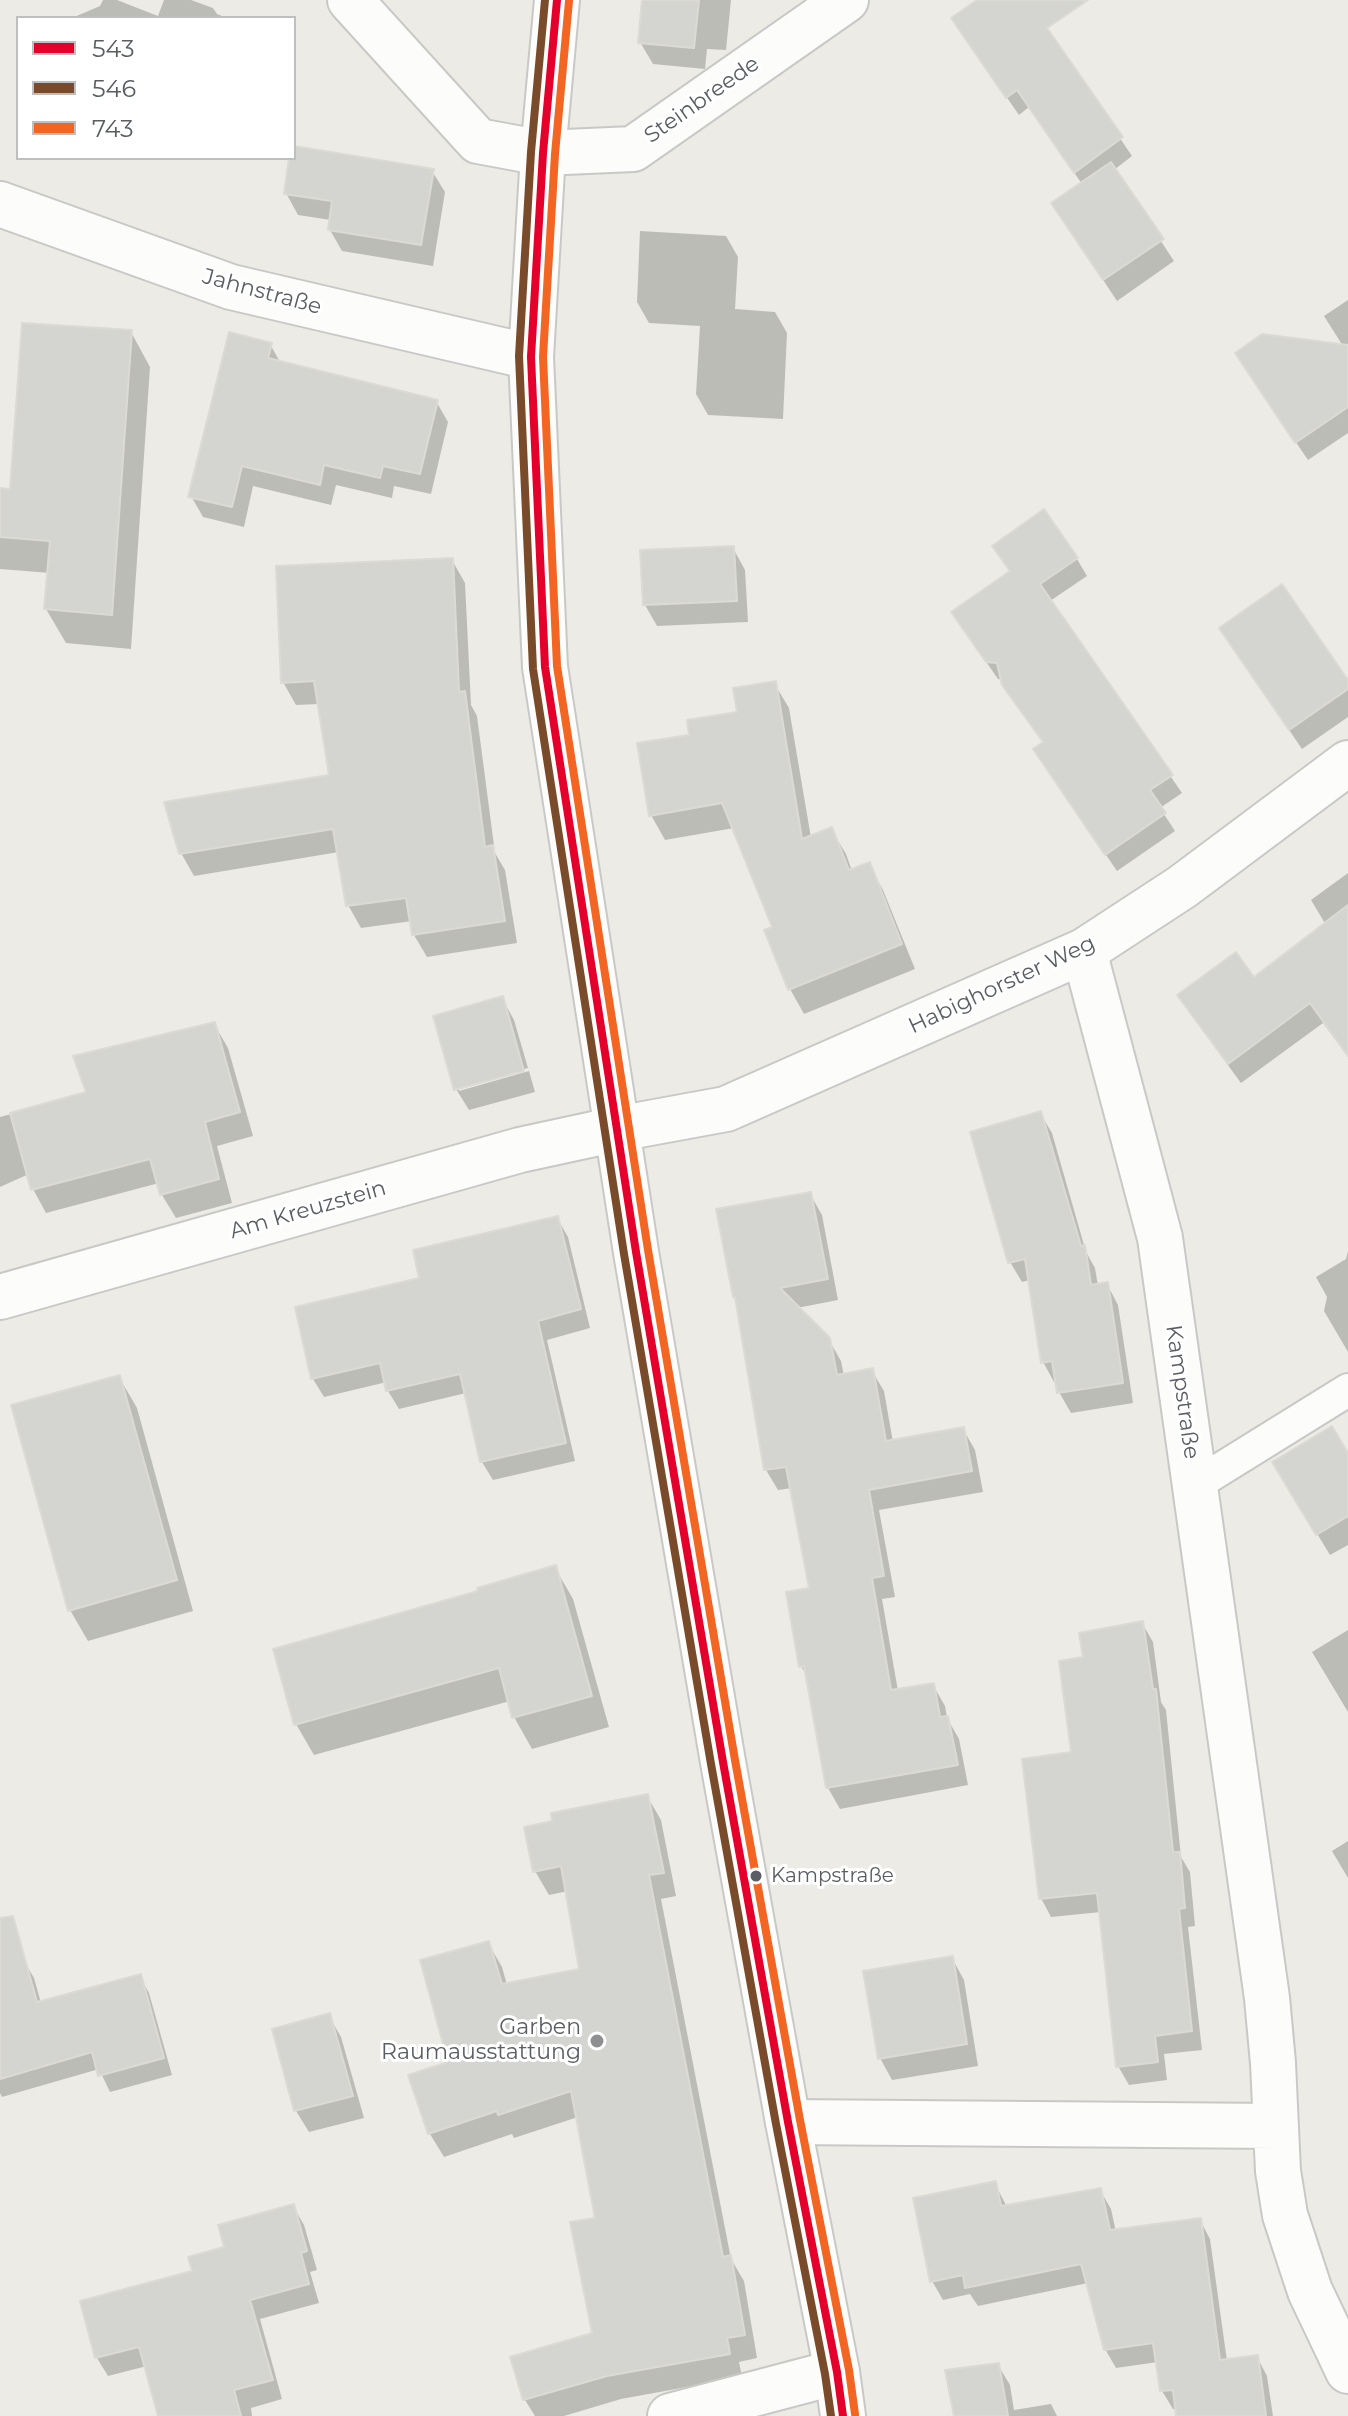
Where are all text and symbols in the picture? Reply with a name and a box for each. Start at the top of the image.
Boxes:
legend [16,16,296,160]
text: 543 [92,34,135,63]
street label: Steinbreede [639,51,765,149]
text: 546 [92,74,136,103]
text: 743 [92,114,134,143]
street label: Jahnstraße [200,263,324,321]
street label: Habighorster Weg [904,930,1100,1040]
street label: Am Kreuzstein [227,1175,389,1245]
street label: Kampstraße [1160,1323,1204,1461]
place label: Kampstraße [771,1864,894,1888]
marker: Kampstraße [748,1868,764,1884]
place label: Garben Raumausstattung [381,2015,581,2066]
marker: Garben Raumausstattung [588,2032,606,2050]

